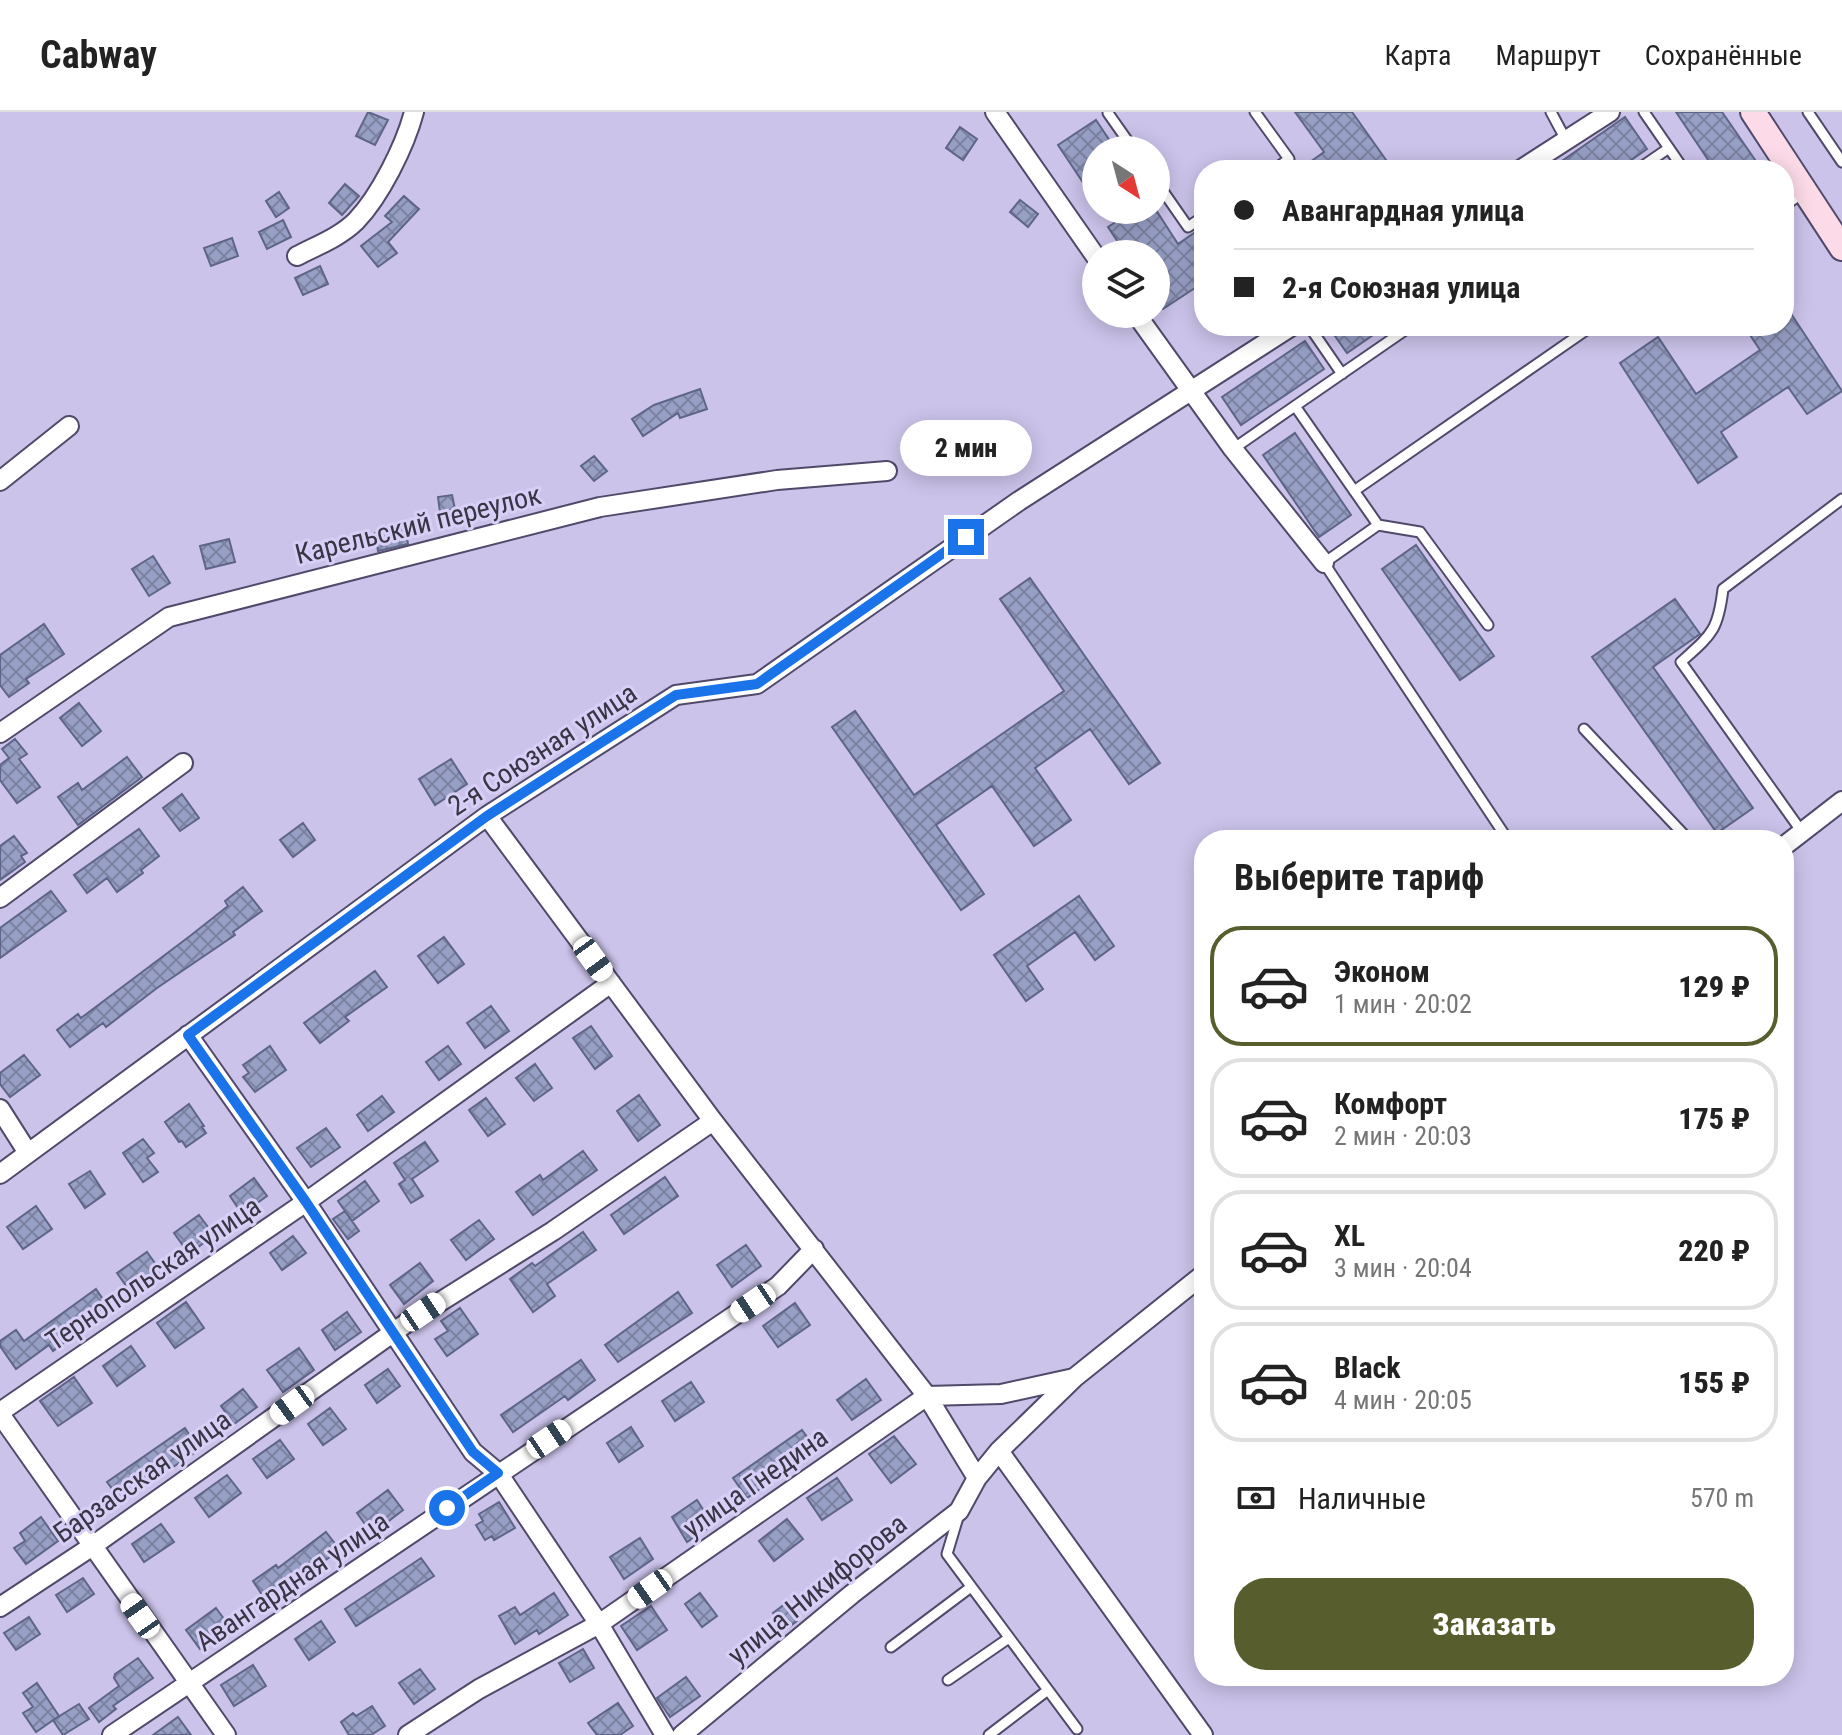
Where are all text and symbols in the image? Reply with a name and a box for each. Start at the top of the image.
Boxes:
text: Cabway [40,33,157,77]
text: Карта [1385,39,1451,72]
text: Маршрут [1495,39,1601,72]
text: Сохранённые [1645,39,1802,72]
north arrow [1082,136,1170,224]
map controls [1082,136,1170,328]
text: Авангардная улица [1282,193,1524,228]
button: layers [1082,240,1170,328]
text: 2-я Союзная улица [1282,270,1520,305]
callout: 2 мин [900,421,1032,477]
text: 2 мин [935,433,997,463]
street label: Карельский переулок [292,478,544,571]
route end [948,519,984,555]
street label: 2-я Союзная улица [442,676,643,823]
text: Выберите тариф [1234,857,1484,899]
car [569,933,617,985]
icon: car [1238,950,1310,1022]
text: Эконом [1334,954,1430,989]
text: 129 ₽ [1678,969,1750,1004]
text: 1 мин · 20:02 [1334,989,1472,1019]
icon: car [1238,1082,1310,1154]
text: Комфорт [1334,1086,1447,1121]
text: 175 ₽ [1678,1101,1750,1136]
text: 2 мин · 20:03 [1334,1121,1472,1151]
street label: Тернопольская улица [40,1189,267,1357]
icon: car [1238,1214,1310,1286]
text: XL [1334,1218,1365,1253]
text: 220 ₽ [1678,1233,1750,1268]
text: 3 мин · 20:04 [1334,1253,1472,1283]
car [726,1280,780,1326]
car [396,1289,450,1335]
icon: car [1238,1346,1310,1418]
text: Black [1334,1350,1401,1385]
text: 155 ₽ [1678,1365,1750,1400]
car [266,1381,318,1429]
text: 4 мин · 20:05 [1334,1385,1472,1415]
street label: Барзасская улица [47,1403,237,1550]
car [522,1416,576,1462]
street label: улица Гнедина [676,1420,834,1544]
icon: cash [1234,1476,1278,1520]
text: Наличные [1298,1481,1426,1516]
text: 570 m [1690,1483,1754,1513]
route start [429,1490,465,1526]
street label: Авангардная улица [190,1505,395,1658]
street label: улица Никифорова [721,1507,913,1672]
car [623,1565,677,1613]
button: Заказать [1234,1578,1754,1670]
car [116,1589,164,1643]

